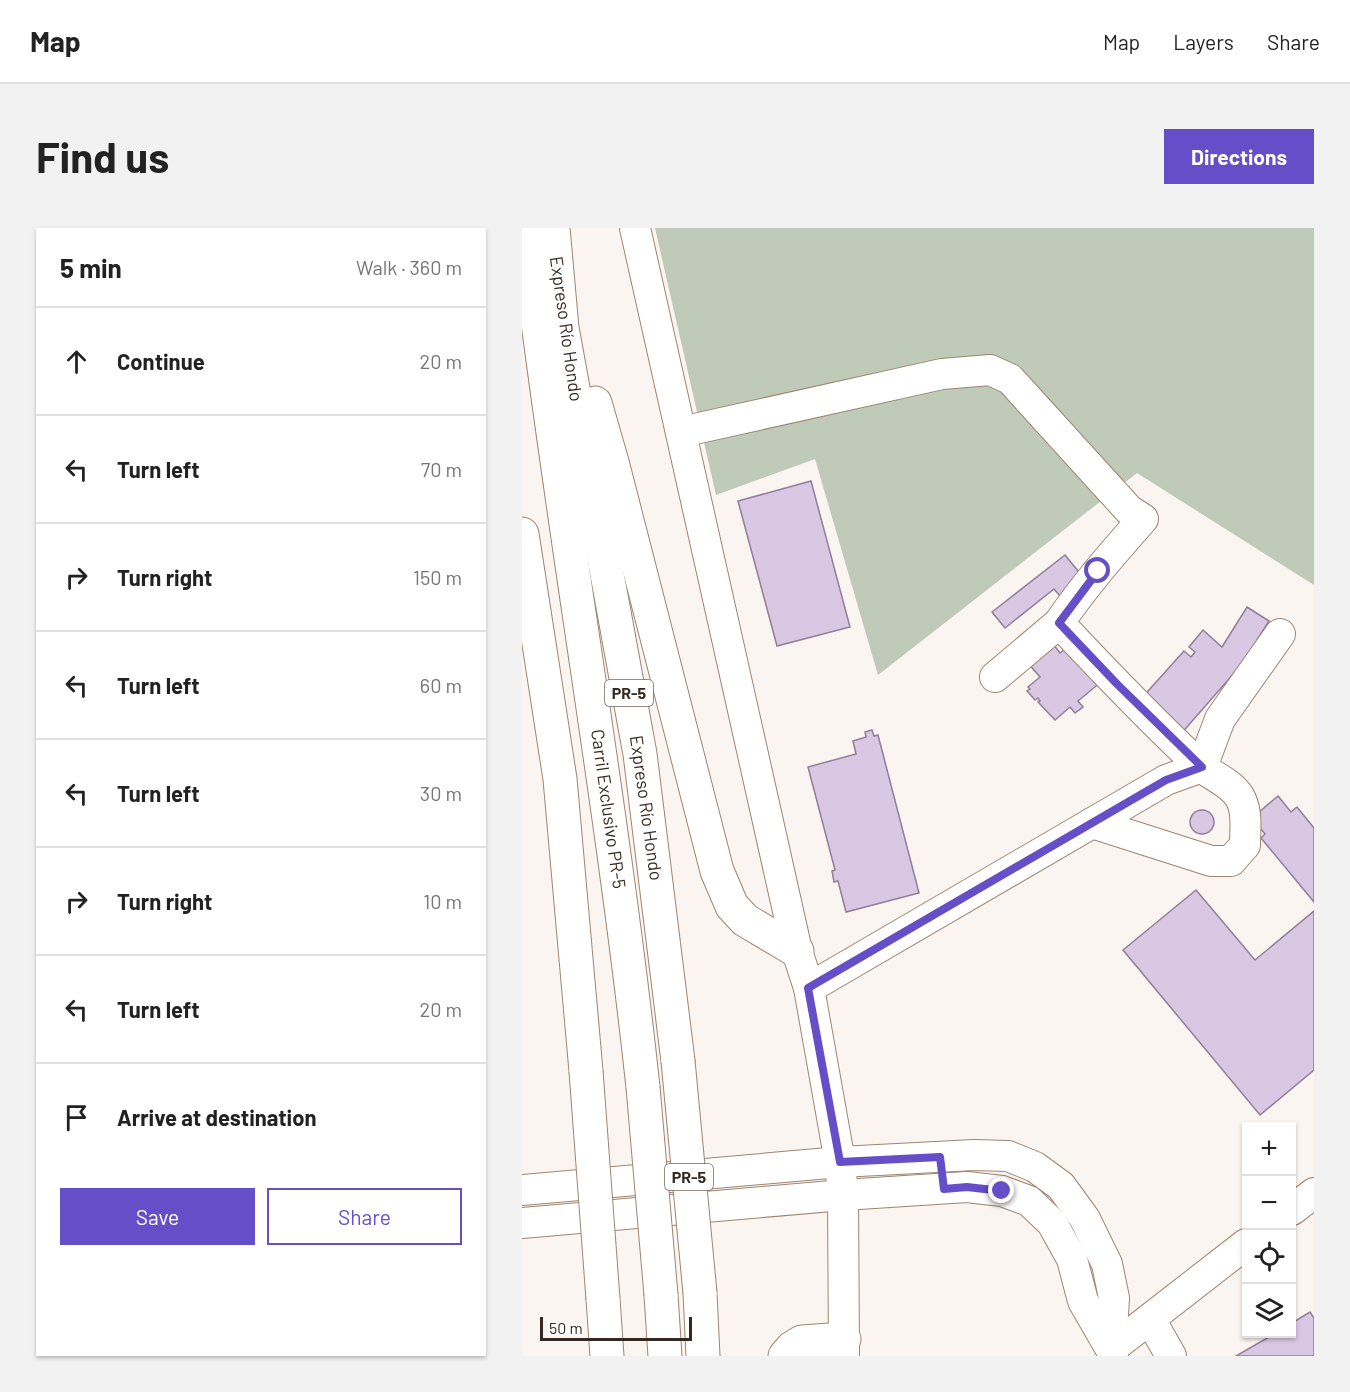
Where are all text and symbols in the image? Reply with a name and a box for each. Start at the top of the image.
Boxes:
text: Map [30,24,81,58]
text: Map [1103,29,1140,54]
text: Layers [1173,29,1234,54]
text: Share [1267,29,1320,54]
button: Directions [1164,129,1314,184]
text: Find us [36,131,169,181]
text: 5 min [60,252,122,283]
text: Walk · 360 m [356,255,462,279]
street label: Expreso Río Hondo [546,255,588,403]
icon: ahead [60,345,93,378]
text: Continue [117,348,205,374]
text: 20 m [419,349,462,373]
icon: left [60,453,93,486]
text: Turn left [117,456,200,482]
text: 70 m [421,457,462,481]
route start [1084,557,1110,583]
icon: right [60,561,93,594]
text: Turn right [117,564,212,590]
text: 150 m [413,565,462,589]
icon: left [60,669,93,702]
text: Turn left [117,672,200,698]
text: 60 m [420,673,462,697]
road number: PR-5 [605,680,653,706]
street label: Carril Exclusivo PR-5 [587,728,631,890]
street label: Expreso Río Hondo [626,734,668,882]
icon: left [60,777,93,810]
text: Turn left [117,780,200,806]
text: 30 m [420,781,462,805]
icon: right [60,885,93,918]
text: Turn right [117,888,212,914]
text: 10 m [423,889,462,913]
icon: left [60,993,93,1026]
text: Turn left [117,996,200,1022]
text: 20 m [419,997,462,1021]
icon: arrive [60,1101,93,1134]
text: Arrive at destination [117,1104,316,1130]
map controls [1242,1122,1296,1338]
button: + [1242,1122,1296,1176]
road number: PR-5 [665,1164,713,1190]
button: − [1242,1176,1296,1230]
route end [988,1177,1014,1203]
button: Save [60,1188,255,1245]
button: Share [267,1188,462,1245]
button: locate [1242,1230,1296,1284]
button: layers [1242,1284,1296,1338]
scale bar [540,1314,692,1342]
text: 50 m [549,1318,583,1337]

